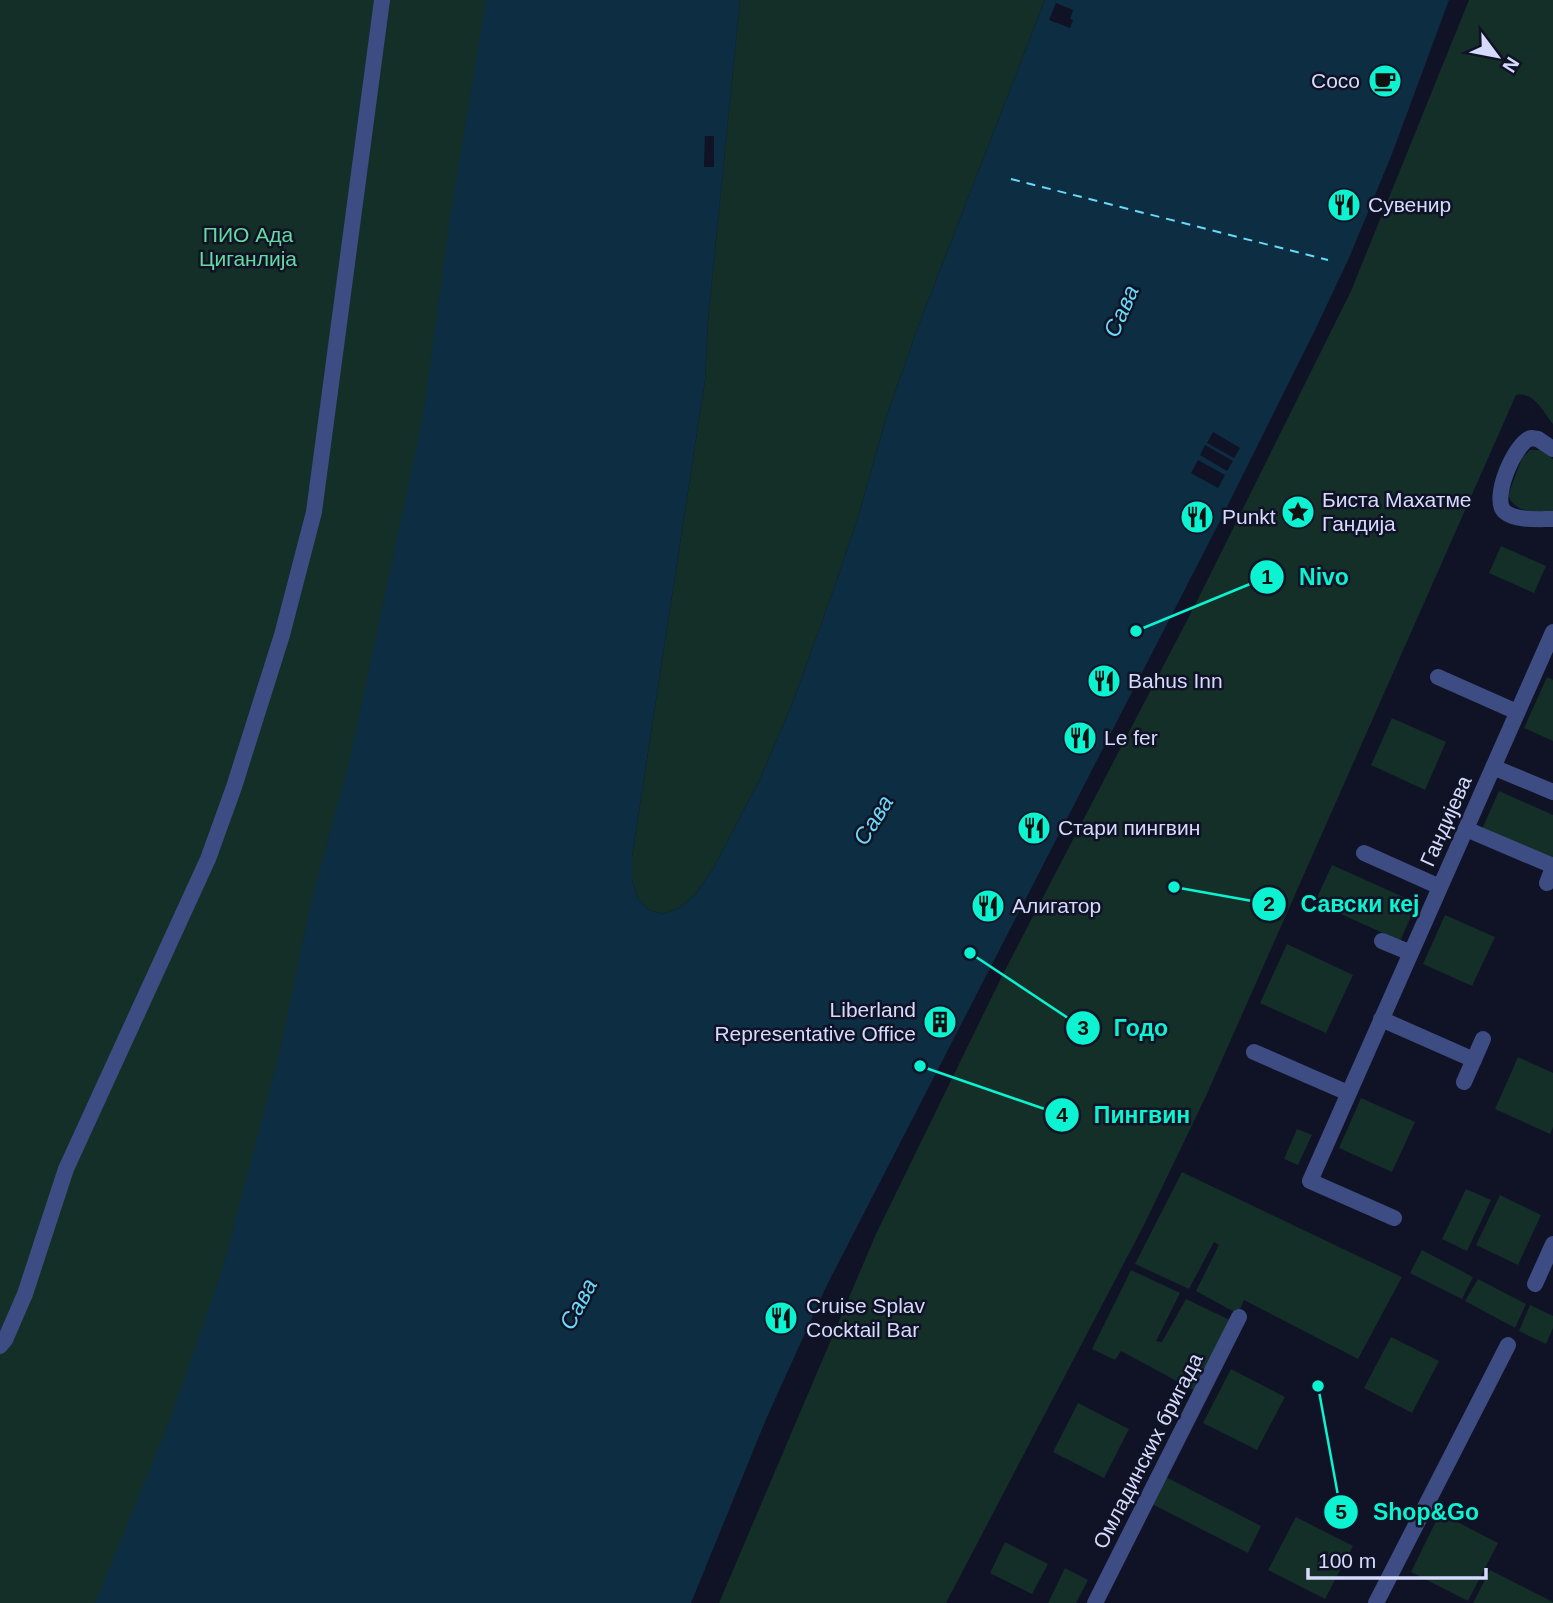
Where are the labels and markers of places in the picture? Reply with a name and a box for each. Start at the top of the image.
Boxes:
cafe icon: Coco [1366,62,1404,100]
place label: Coco [1311,69,1360,92]
restaurant icon: Сувенир [1325,186,1363,224]
place label: Сувенир [1368,193,1451,216]
place label: Биста Махатме Гандија [1322,488,1472,535]
place icon: Биста Махатме Гандија [1279,493,1317,531]
restaurant icon: Punkt [1178,498,1216,536]
place label: Punkt [1222,505,1276,528]
callout: Nivo [1250,555,1363,599]
restaurant icon: Bahus Inn [1085,662,1123,700]
place label: Bahus Inn [1128,669,1223,692]
restaurant icon: Le fer [1061,719,1099,757]
place label: Le fer [1104,726,1158,749]
restaurant icon: Стари пингвин [1015,809,1053,847]
place label: Стари пингвин [1058,816,1200,839]
callout: Савски кеј [1251,882,1433,926]
restaurant icon: Алигатор [969,887,1007,925]
place label: Алигатор [1012,894,1101,917]
place label: Liberland Representative Office [714,998,916,1045]
building icon: Liberland Representative Office [921,1003,959,1041]
callout: Годо [1065,1006,1183,1050]
callout: Пингвин [1045,1093,1204,1137]
place label: Cruise Splav Cocktail Bar [806,1294,926,1341]
restaurant icon: Cruise Splav Cocktail Bar [762,1299,800,1337]
callout: Shop&Go [1324,1490,1493,1534]

